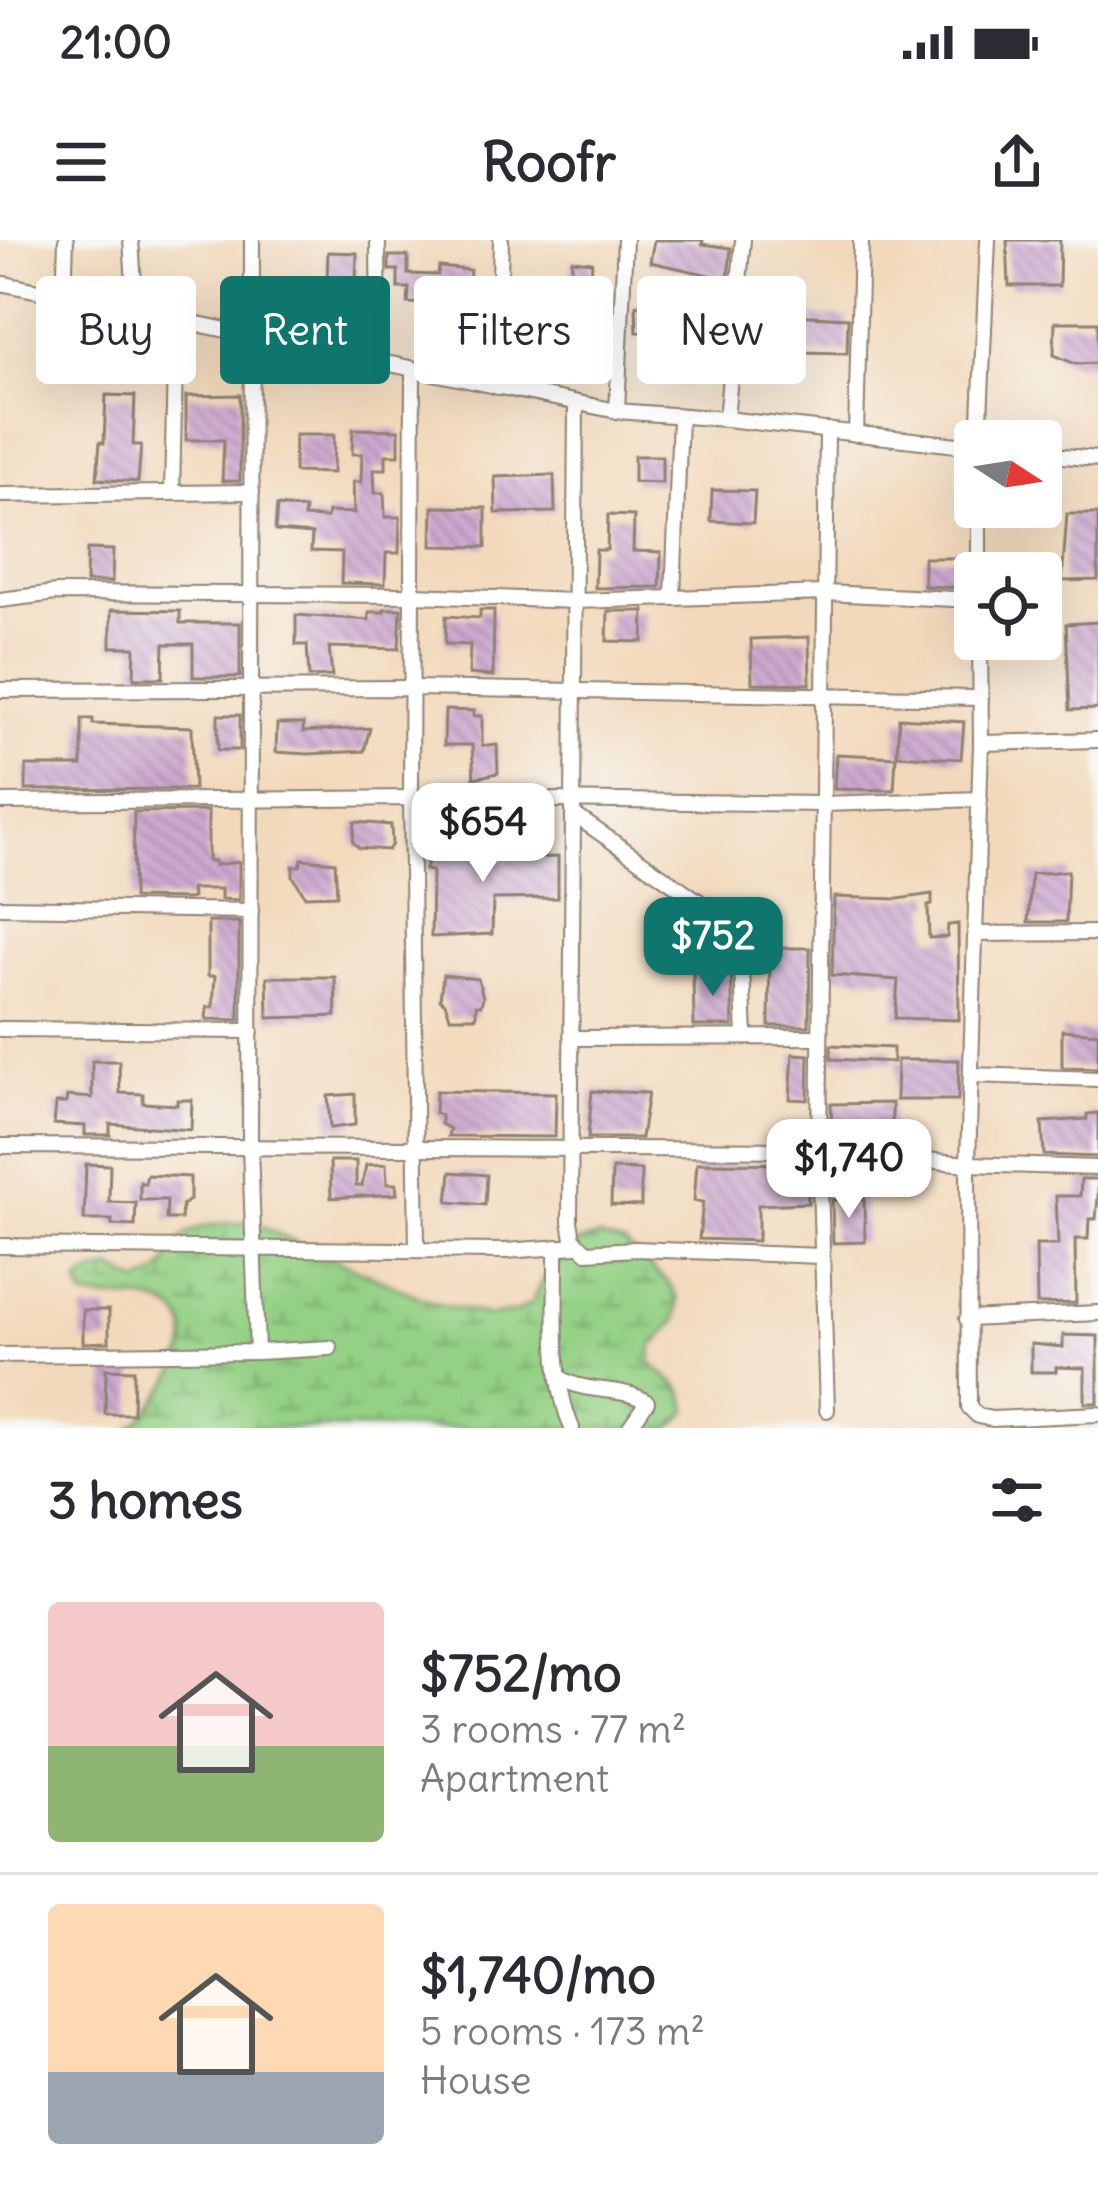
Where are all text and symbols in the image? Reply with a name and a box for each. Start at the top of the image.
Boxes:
text: 21:00 [60,14,172,70]
text: Roofr [482,128,616,196]
icon: menu [48,129,114,195]
icon: share [984,129,1050,195]
chip: Buy [36,276,196,384]
chip: Rent [220,276,390,384]
chip: Filters [414,276,613,384]
chip: New [637,276,806,384]
north arrow [954,420,1062,528]
map controls [954,420,1062,660]
button: locate [954,552,1062,660]
pin: $654 [412,783,554,885]
text: $654 [438,797,528,846]
pin: $752 [642,897,784,999]
text: $752 [671,911,755,960]
pin: $1,740 [751,1119,947,1221]
text: $1,740 [793,1133,905,1182]
icon: filters [984,1467,1050,1533]
text: 3 homes [48,1468,243,1532]
text: $752/mo [420,1641,622,1705]
icon: home [144,1650,288,1794]
text: 3 rooms · 77 m² [420,1705,686,1754]
text: Apartment [420,1754,609,1803]
text: $1,740/mo [420,1943,656,2007]
icon: home [144,1952,288,2096]
text: 5 rooms · 173 m² [420,2007,705,2056]
text: House [420,2056,531,2105]

